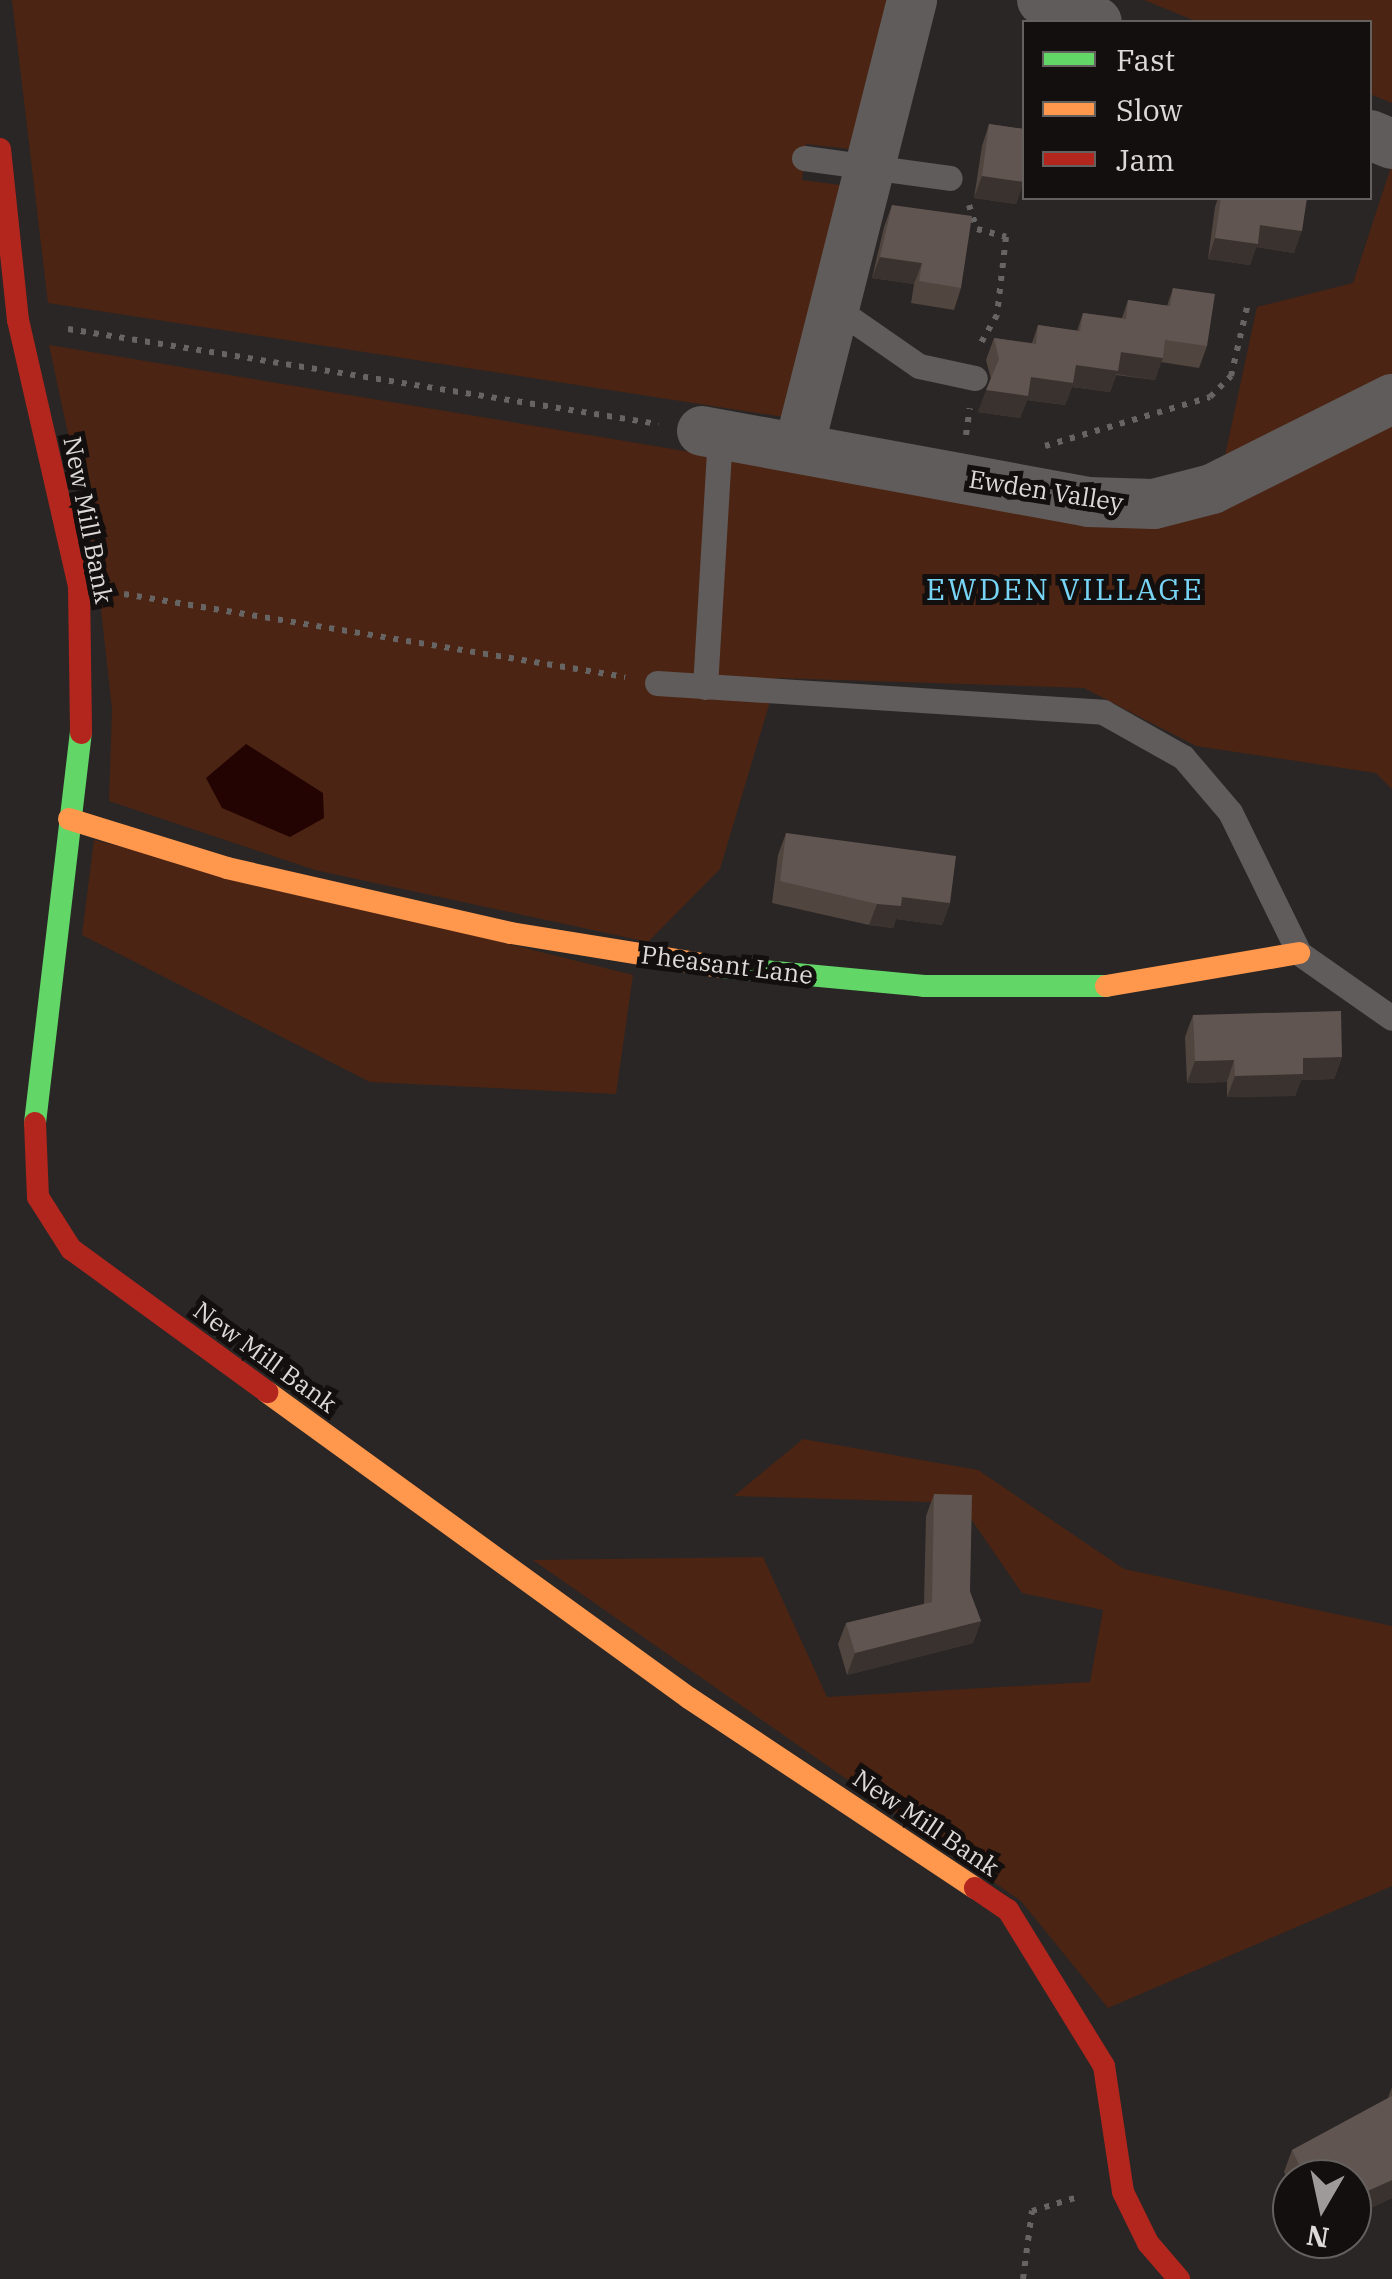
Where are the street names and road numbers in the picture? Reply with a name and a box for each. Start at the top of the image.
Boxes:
street label: New Mill Bank [57,434,119,606]
street label: Ewden Valley [967,464,1125,518]
street label: Pheasant Lane [639,940,815,990]
street label: New Mill Bank [188,1295,342,1419]
street label: New Mill Bank [847,1763,1005,1883]

